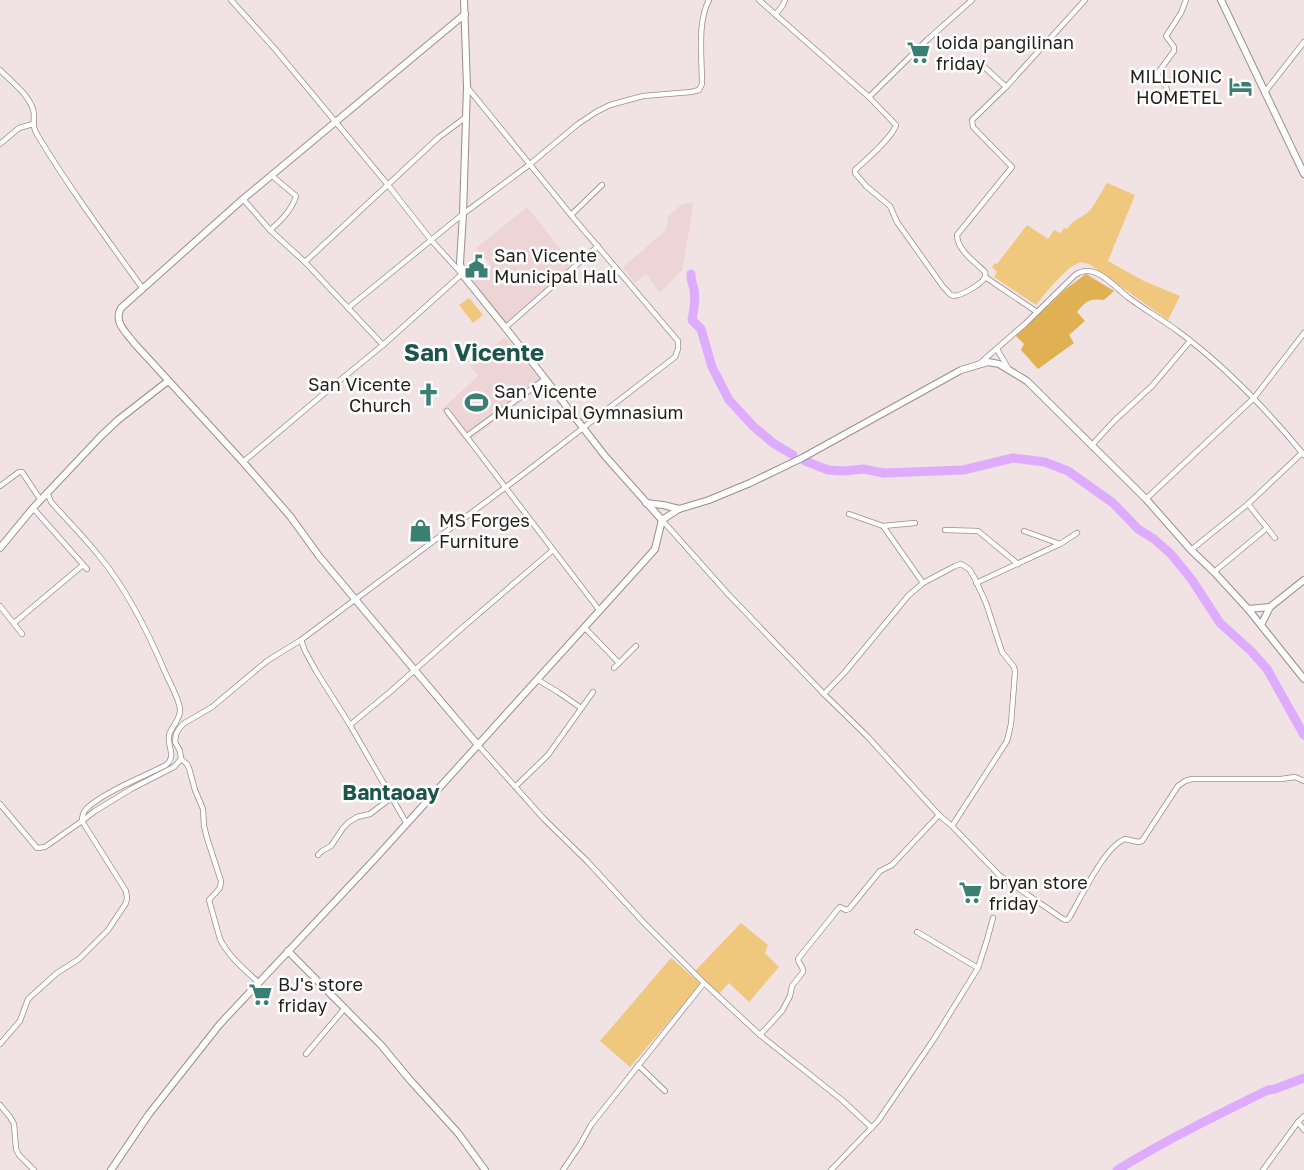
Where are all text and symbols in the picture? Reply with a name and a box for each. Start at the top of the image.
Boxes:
place label: loida pangilinan friday [936,31,1074,74]
supermarket icon: loida pangilinan friday [905,40,931,66]
place label: MILLIONIC HOMETEL [1130,65,1222,108]
hotel icon: MILLIONIC HOMETEL [1227,74,1253,100]
place label: San Vicente Municipal Hall [494,244,618,287]
public building icon: San Vicente Municipal Hall [463,253,489,279]
district label: San Vicente [404,337,544,366]
place label: San Vicente Church [308,373,411,416]
place label: San Vicente Municipal Gymnasium [494,380,684,423]
church icon: San Vicente Church [416,382,442,408]
sports icon: San Vicente Municipal Gymnasium [463,389,489,415]
place label: MS Forges Furniture [439,509,530,552]
shop icon: MS Forges Furniture [408,518,434,544]
district label: Bantaoay [342,779,440,805]
place label: bryan store friday [989,871,1088,914]
supermarket icon: bryan store friday [958,880,984,906]
place label: BJ's store friday [278,973,363,1016]
supermarket icon: BJ's store friday [247,982,273,1008]

